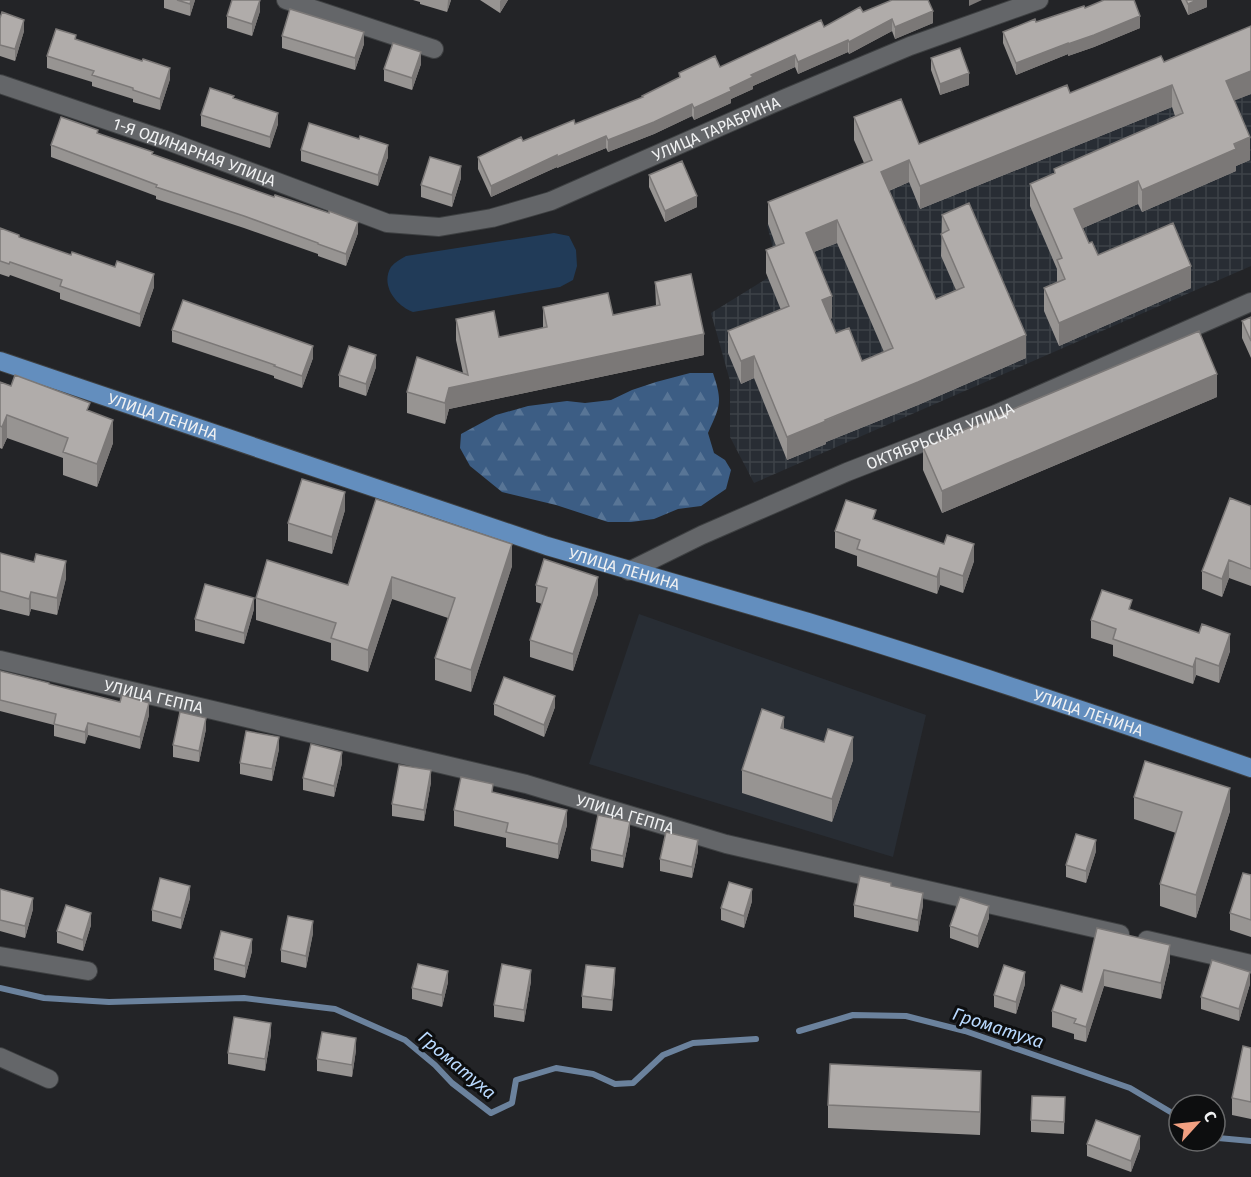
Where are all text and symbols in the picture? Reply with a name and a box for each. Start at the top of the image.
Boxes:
street label: УЛИЦА ТАРАБРИНА [650,92,784,165]
street label: 1-Я ОДИНАРНАЯ УЛИЦА [111,114,279,191]
street label: УЛИЦА ЛЕНИНА [105,389,221,444]
street label: ОКТЯБРЬСКАЯ УЛИЦА [863,398,1017,474]
street label: УЛИЦА ЛЕНИНА [566,544,683,594]
street label: УЛИЦА ГЕППА [102,676,206,718]
street label: УЛИЦА ЛЕНИНА [1031,685,1147,740]
street label: УЛИЦА ГЕППА [574,791,677,838]
water label: Громатуха [950,1003,1046,1053]
water label: Громатуха [414,1026,500,1104]
north arrow [1167,1093,1227,1153]
text: С [1199,1108,1221,1126]

